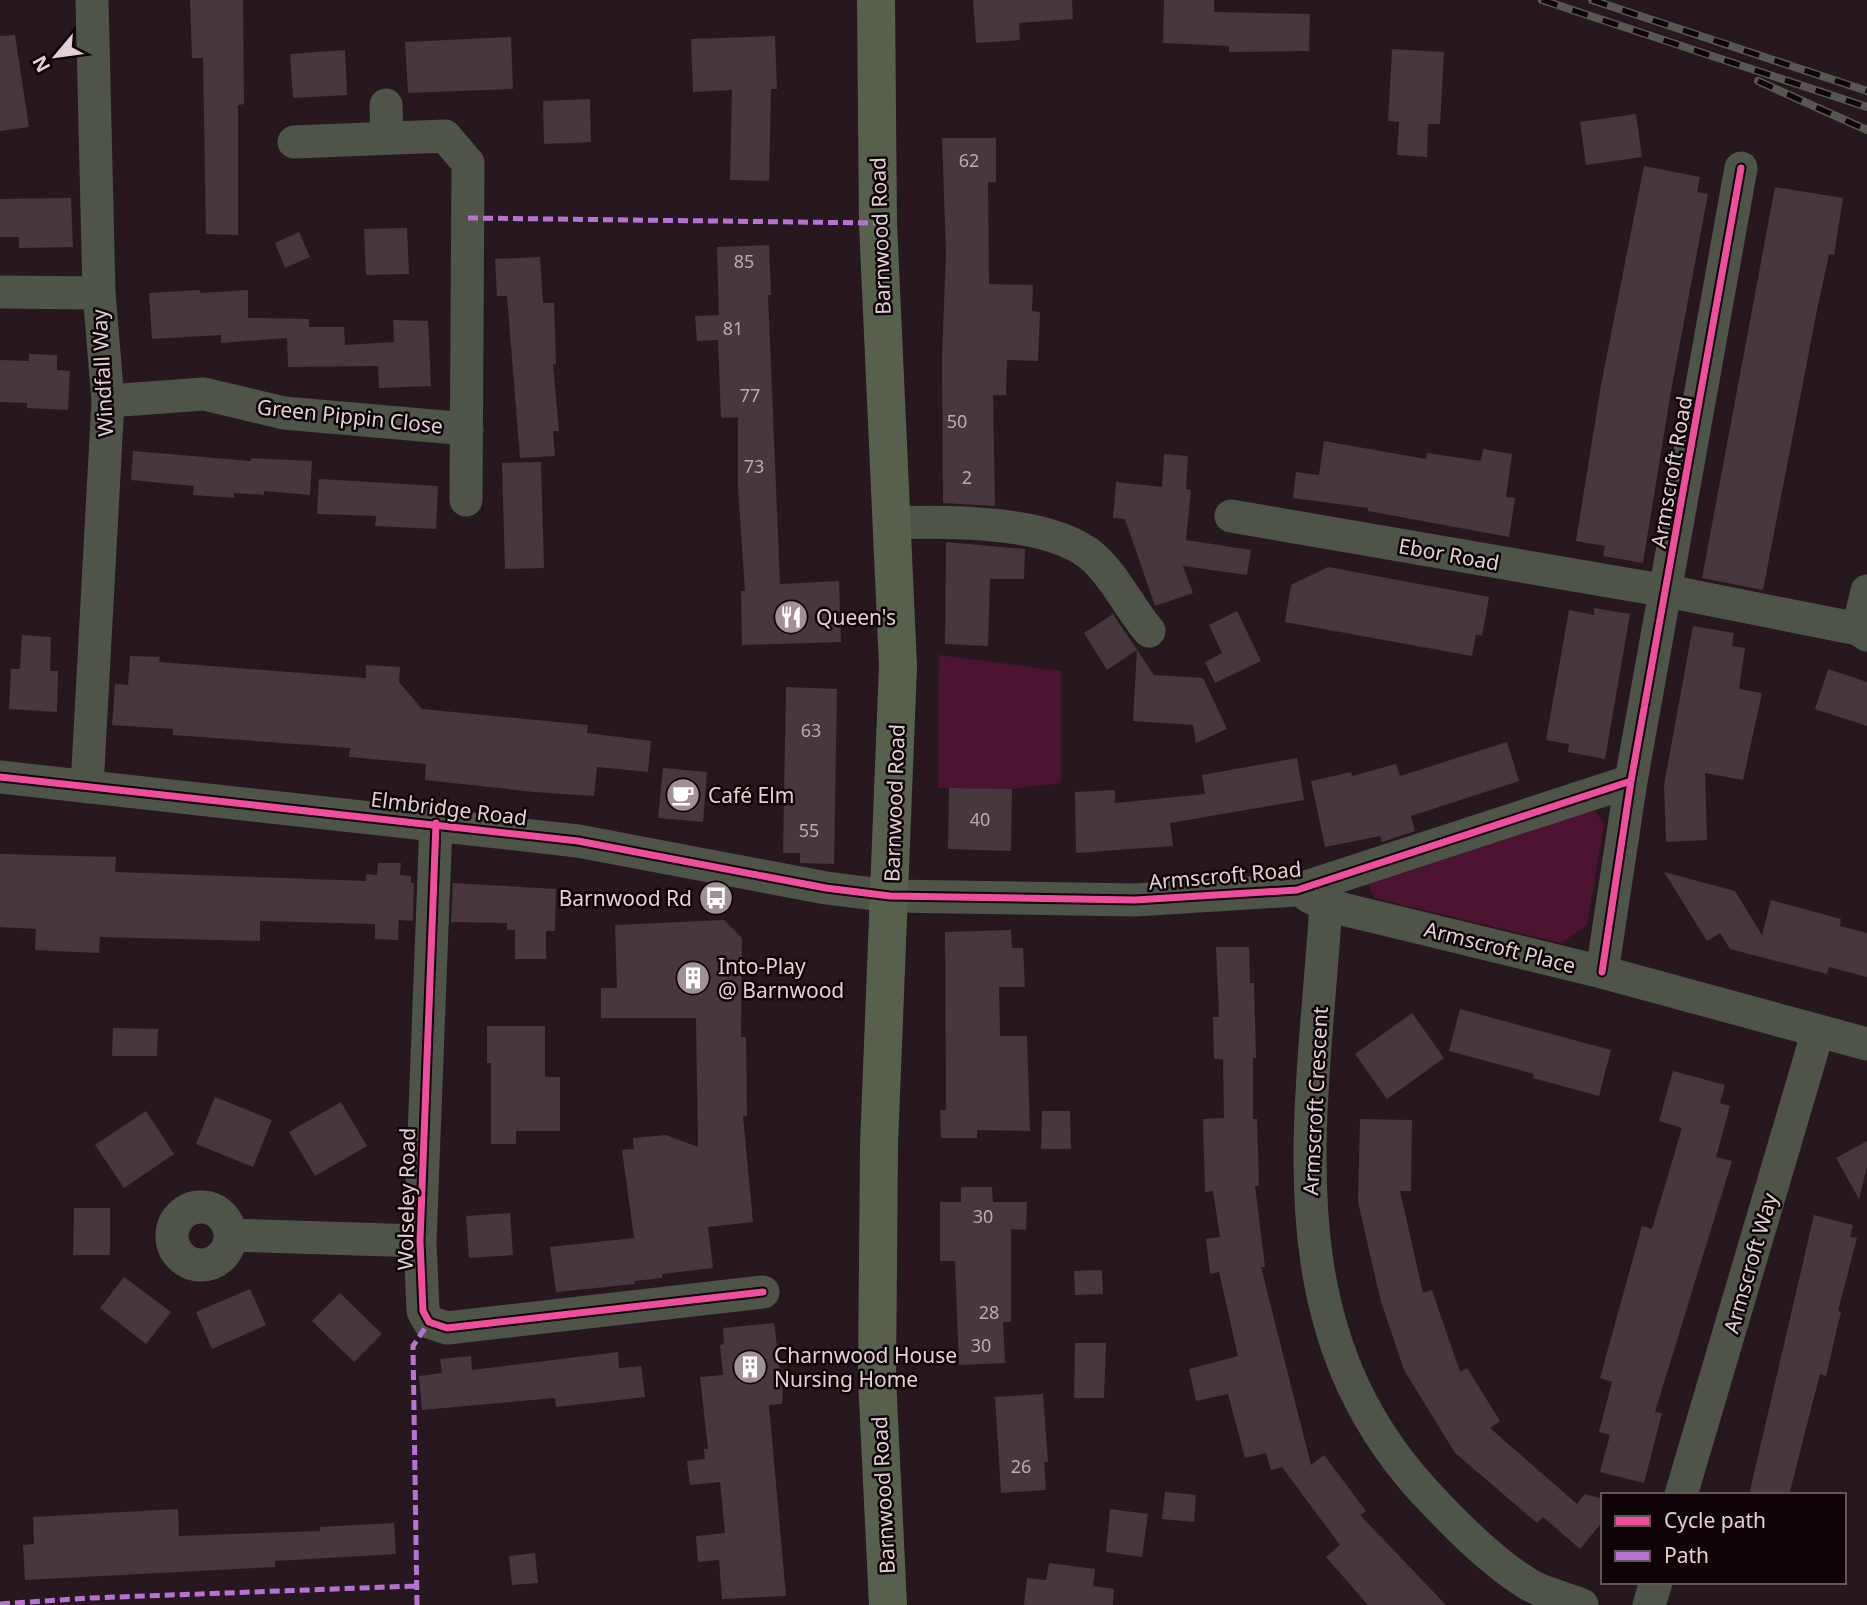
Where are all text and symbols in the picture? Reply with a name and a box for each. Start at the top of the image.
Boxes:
north arrow [21,21,91,91]
text: N [26,51,56,77]
house number: 62 [959,148,979,172]
street label: Barnwood Road [863,157,897,315]
house number: 85 [734,249,754,273]
street label: Windfall Way [85,308,119,438]
house number: 81 [723,316,743,340]
house number: 77 [740,383,760,407]
street label: Green Pippin Close [256,392,444,440]
street label: Armscroft Road [1644,394,1698,550]
house number: 50 [947,409,967,433]
house number: 73 [744,454,764,478]
house number: 2 [962,465,972,489]
street label: Ebor Road [1396,531,1502,577]
restaurant icon: Queen's [772,598,810,636]
place label: Queen's [816,603,896,631]
house number: 63 [801,718,821,742]
street label: Barnwood Road [877,724,911,882]
cafe icon: Café Elm [664,776,702,814]
place label: Café Elm [708,781,794,809]
street label: Elmbridge Road [369,785,529,831]
house number: 40 [970,807,990,831]
house number: 55 [799,818,819,842]
street label: Armscroft Road [1147,854,1303,896]
bus stop icon: Barnwood Rd [697,879,735,917]
place label: Barnwood Rd [559,884,692,912]
street label: Armscroft Place [1421,915,1579,979]
place label: Into-Play @ Barnwood [718,952,844,1004]
building icon: Into-Play @ Barnwood [674,959,712,997]
street label: Armscroft Crescent [1296,1005,1334,1196]
street label: Wolseley Road [391,1127,421,1271]
street label: Armscroft Way [1717,1189,1783,1336]
house number: 30 [973,1204,993,1228]
house number: 28 [979,1300,999,1324]
house number: 30 [971,1333,991,1357]
place label: Charnwood House Nursing Home [774,1341,957,1393]
building icon: Charnwood House Nursing Home [731,1348,769,1386]
street label: Barnwood Road [865,1415,901,1575]
house number: 26 [1011,1454,1031,1478]
legend [1601,1493,1846,1584]
text: Cycle path [1664,1506,1766,1534]
text: Path [1664,1541,1709,1569]

